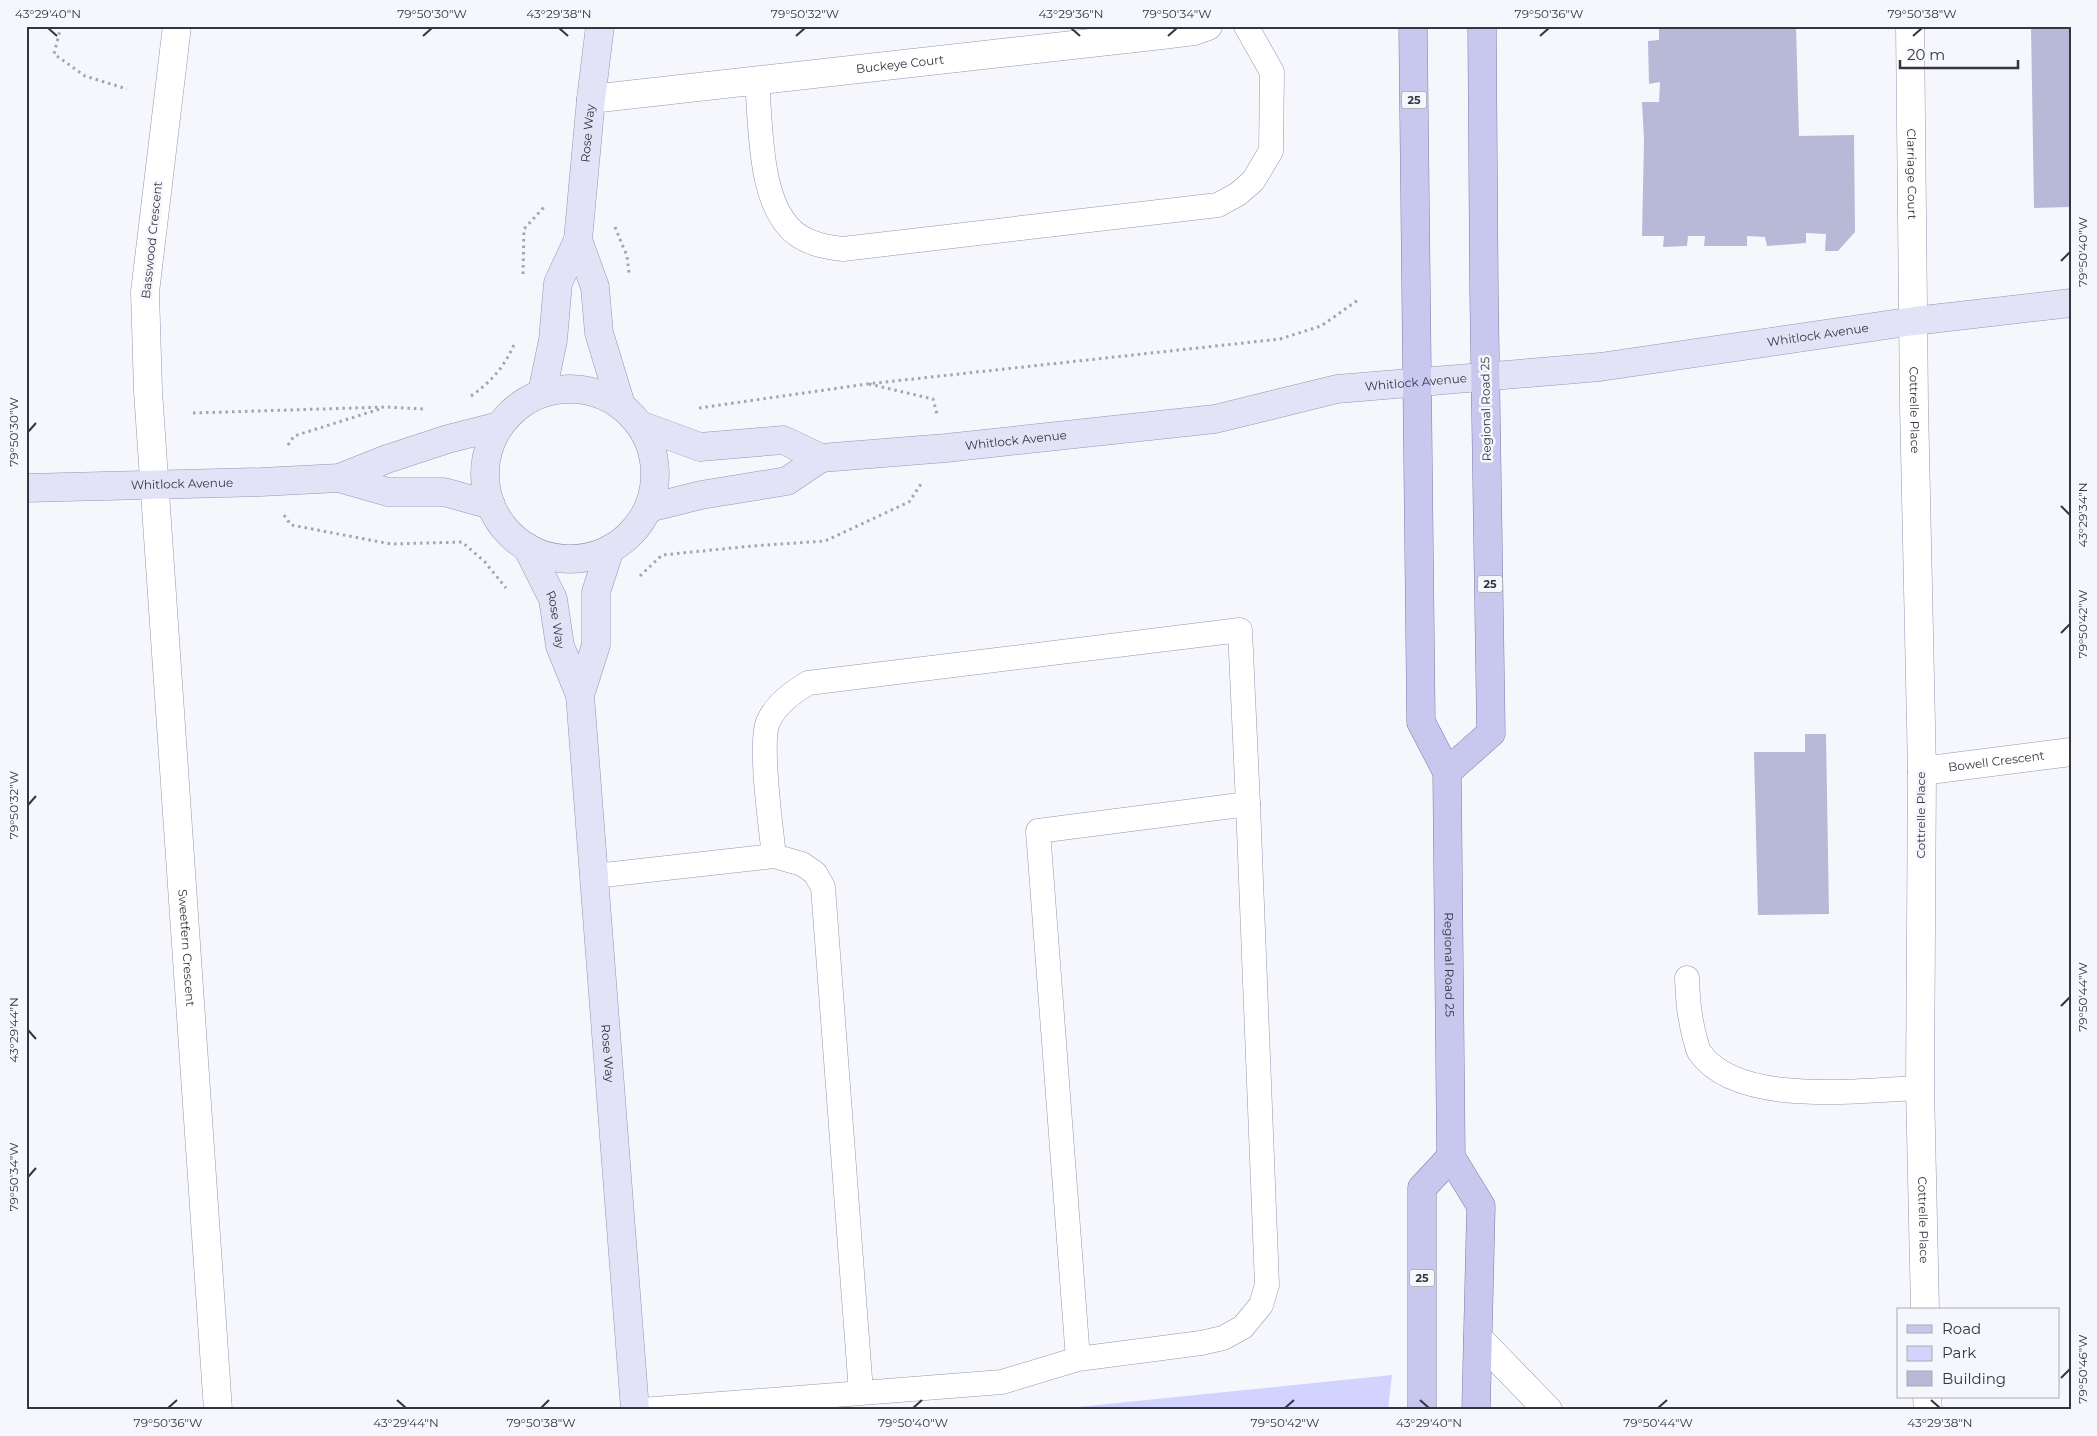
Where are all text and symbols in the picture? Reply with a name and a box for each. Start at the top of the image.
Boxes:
text: 43°29'40"N [15,6,81,21]
text: 79°50'30"W [397,6,467,21]
text: 43°29'38"N [526,6,592,21]
text: 79°50'32"W [771,6,839,21]
text: 43°29'36"N [1039,6,1103,21]
text: 79°50'34"W [1142,6,1212,21]
text: 79°50'36"W [1515,6,1583,21]
text: 79°50'38"W [1887,6,1957,21]
scale bar [1900,38,2017,70]
text: 20 m [1907,45,1945,64]
street label: Buckeye Court [855,51,945,76]
road number: 25 [1402,92,1426,108]
street label: Rose Way [577,103,598,163]
street label: Clarriage Court [1904,128,1920,220]
street label: Basswood Crescent [138,181,165,299]
text: 79°50'40"W [2075,217,2090,287]
street label: Whitlock Avenue [1766,320,1870,349]
street label: Regional Road 25 [1477,356,1494,461]
street label: Cottrelle Place [1907,366,1923,454]
street label: Whitlock Avenue [1364,370,1467,394]
text: 79°50'30"W [6,397,21,467]
street label: Whitlock Avenue [964,427,1068,453]
street label: Whitlock Avenue [131,475,233,492]
text: 43°29'34"N [2075,482,2090,548]
road number: 25 [1478,576,1502,592]
street label: Rose Way [543,588,568,650]
text: 79°50'42"W [2075,590,2090,658]
street label: Bowell Crescent [1947,747,2045,775]
text: 79°50'32"W [6,771,21,839]
street label: Cottrelle Place [1913,772,1928,858]
street label: Sweetfern Crescent [175,889,198,1007]
street label: Regional Road 25 [1441,912,1458,1017]
text: 79°50'44"W [2075,962,2090,1032]
text: 43°29'44"N [6,997,21,1063]
street label: Rose Way [598,1024,618,1084]
text: 79°50'34"W [6,1142,21,1212]
street label: Cottrelle Place [1915,1176,1932,1264]
road number: 25 [1410,1270,1434,1286]
legend [1897,1308,2060,1398]
text: Road [1942,1319,1981,1338]
text: 79°50'46"W [2075,1334,2090,1404]
text: Park [1942,1343,1976,1362]
text: Building [1942,1369,2006,1388]
text: 79°50'36"W [134,1415,202,1430]
text: 43°29'44"N [373,1415,439,1430]
text: 79°50'38"W [506,1415,576,1430]
text: 79°50'40"W [878,1415,948,1430]
text: 79°50'42"W [1251,1415,1319,1430]
text: 43°29'40"N [1396,1415,1462,1430]
text: 79°50'44"W [1623,1415,1693,1430]
text: 43°29'38"N [1907,1415,1973,1430]

